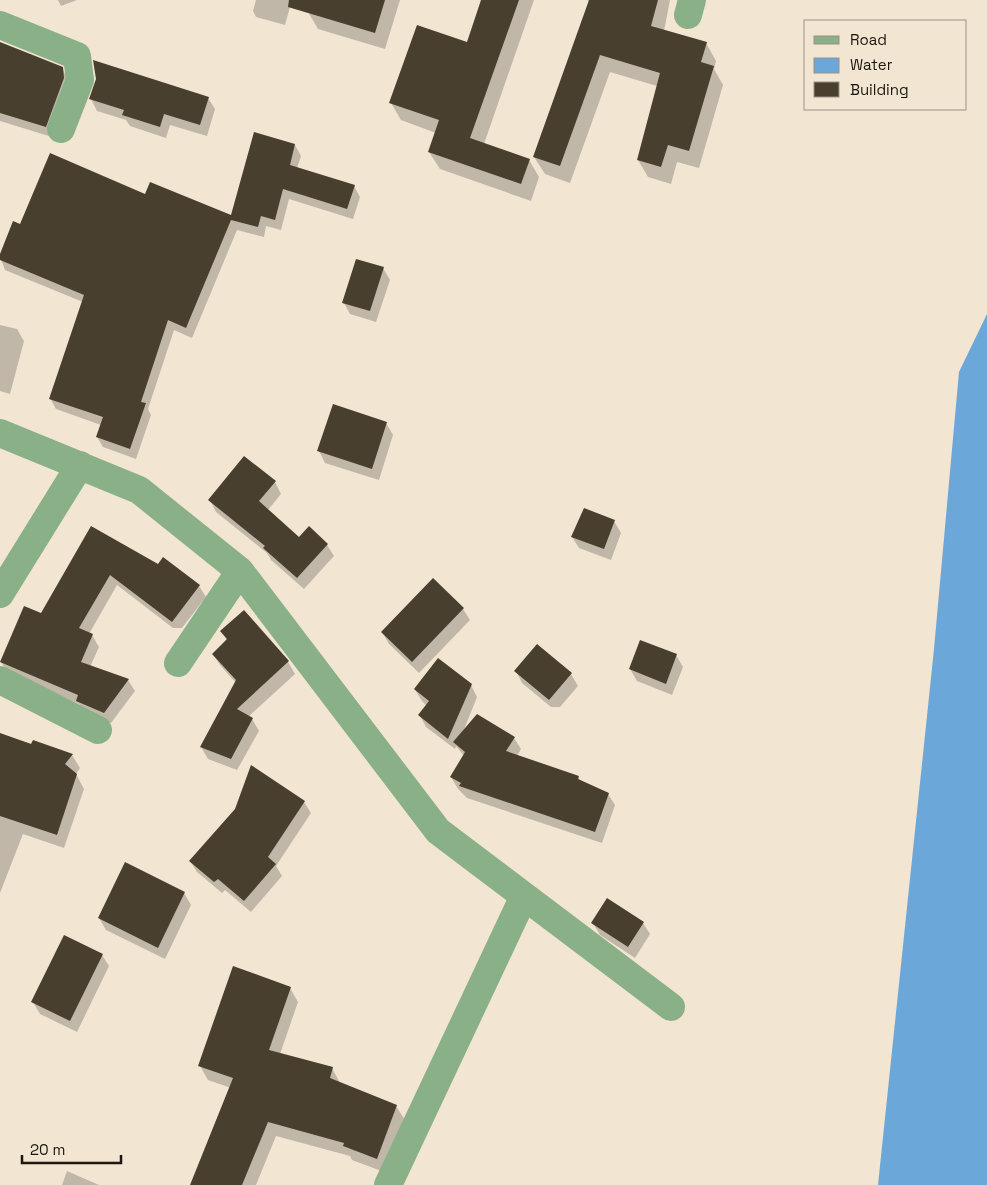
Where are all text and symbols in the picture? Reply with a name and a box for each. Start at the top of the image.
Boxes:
legend [804,20,967,110]
text: Road [850,30,887,49]
text: Water [850,55,893,74]
text: Building [850,80,909,99]
scale bar [22,1132,121,1164]
text: 20 m [30,1140,65,1159]

